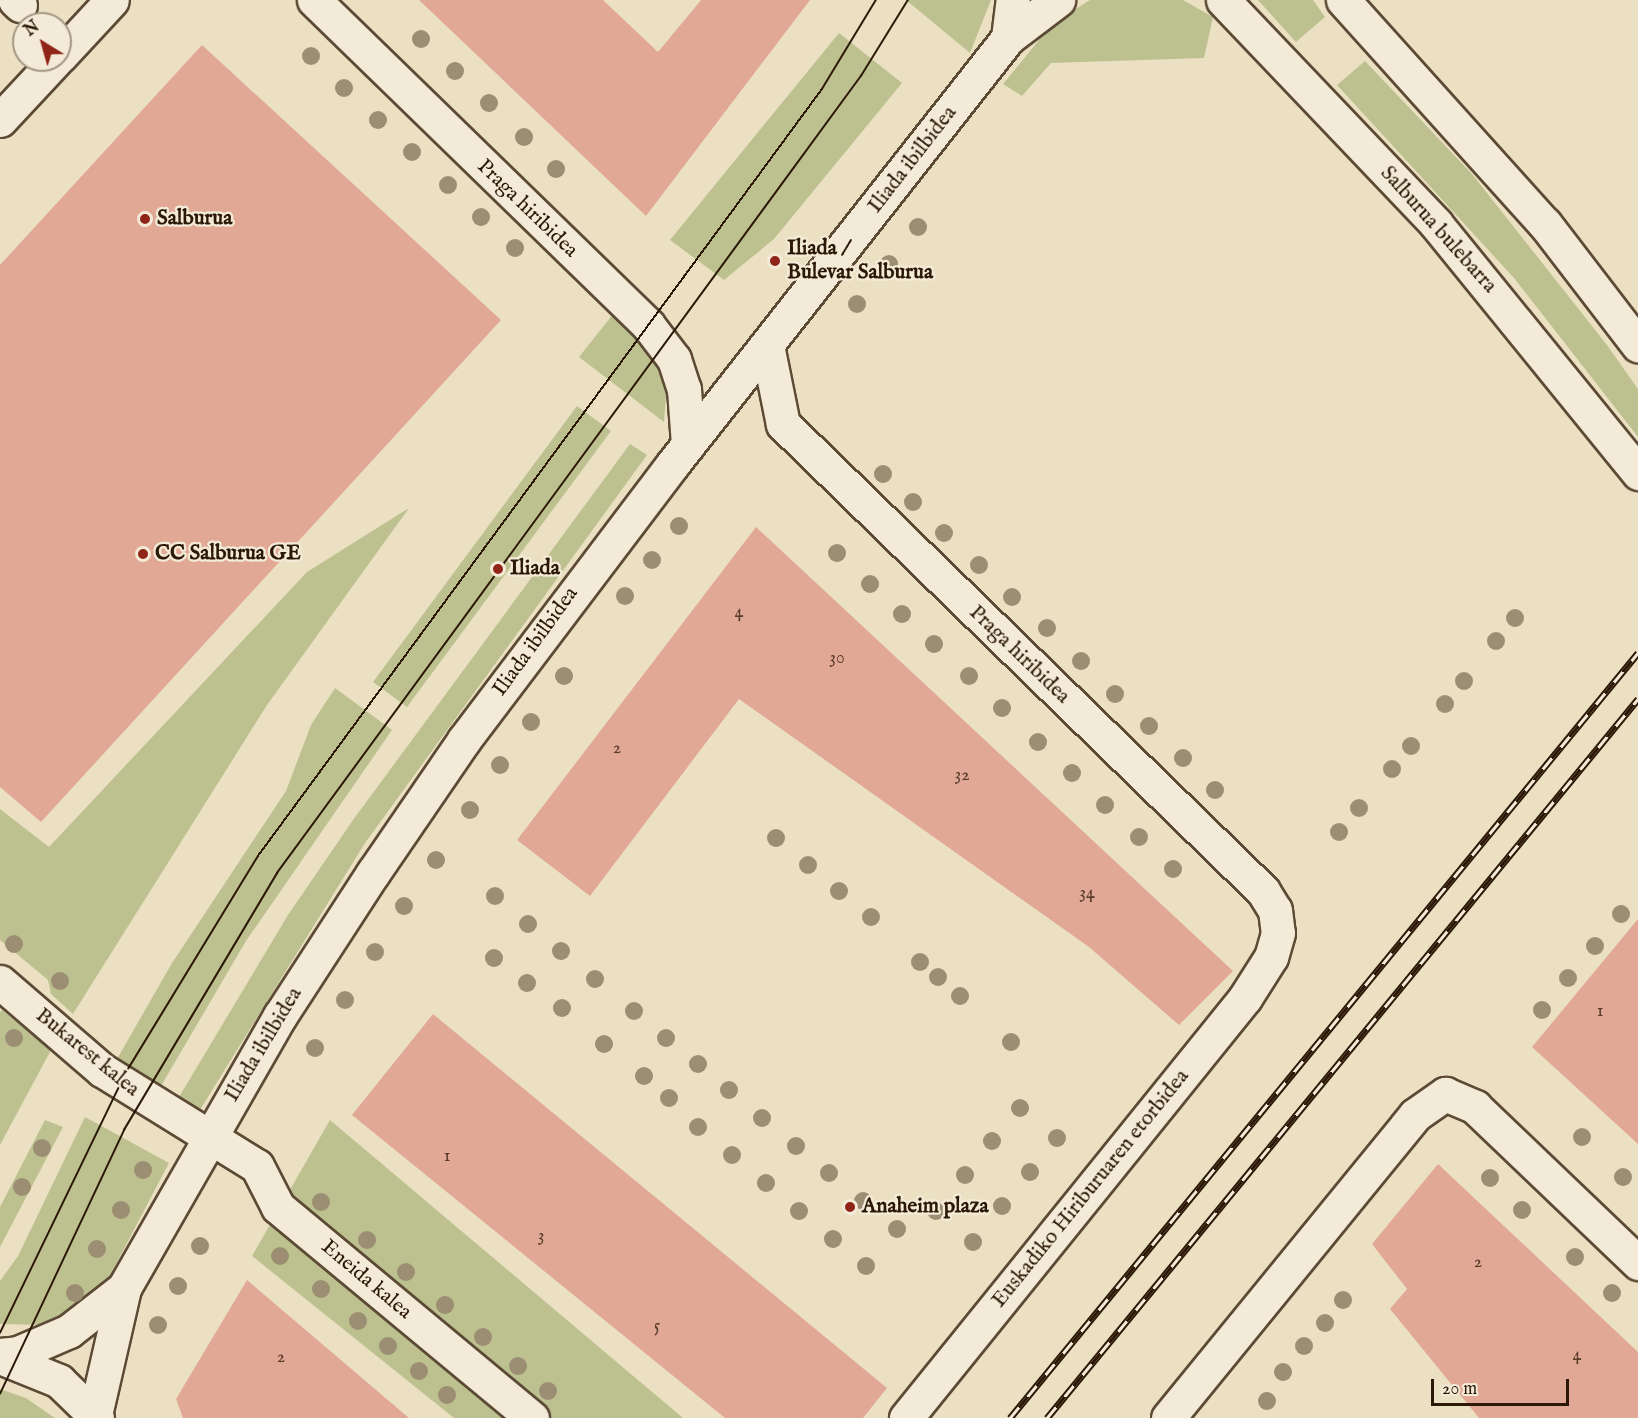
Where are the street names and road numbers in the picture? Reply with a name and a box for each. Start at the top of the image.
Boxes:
street label: Iliada ibilbidea [863,101,963,219]
street label: Praga hiribidea [471,155,583,263]
street label: Salburua bulebarra [1374,161,1502,299]
street label: Iliada ibilbidea [488,582,584,702]
street label: Praga hiribidea [963,601,1075,709]
street label: Iliada ibilbidea [220,983,308,1107]
street label: Bukarest kalea [30,1003,144,1103]
street label: Euskadiko Hiriburuaren etorbidea [987,1065,1195,1313]
street label: Eneida kalea [316,1235,416,1325]

